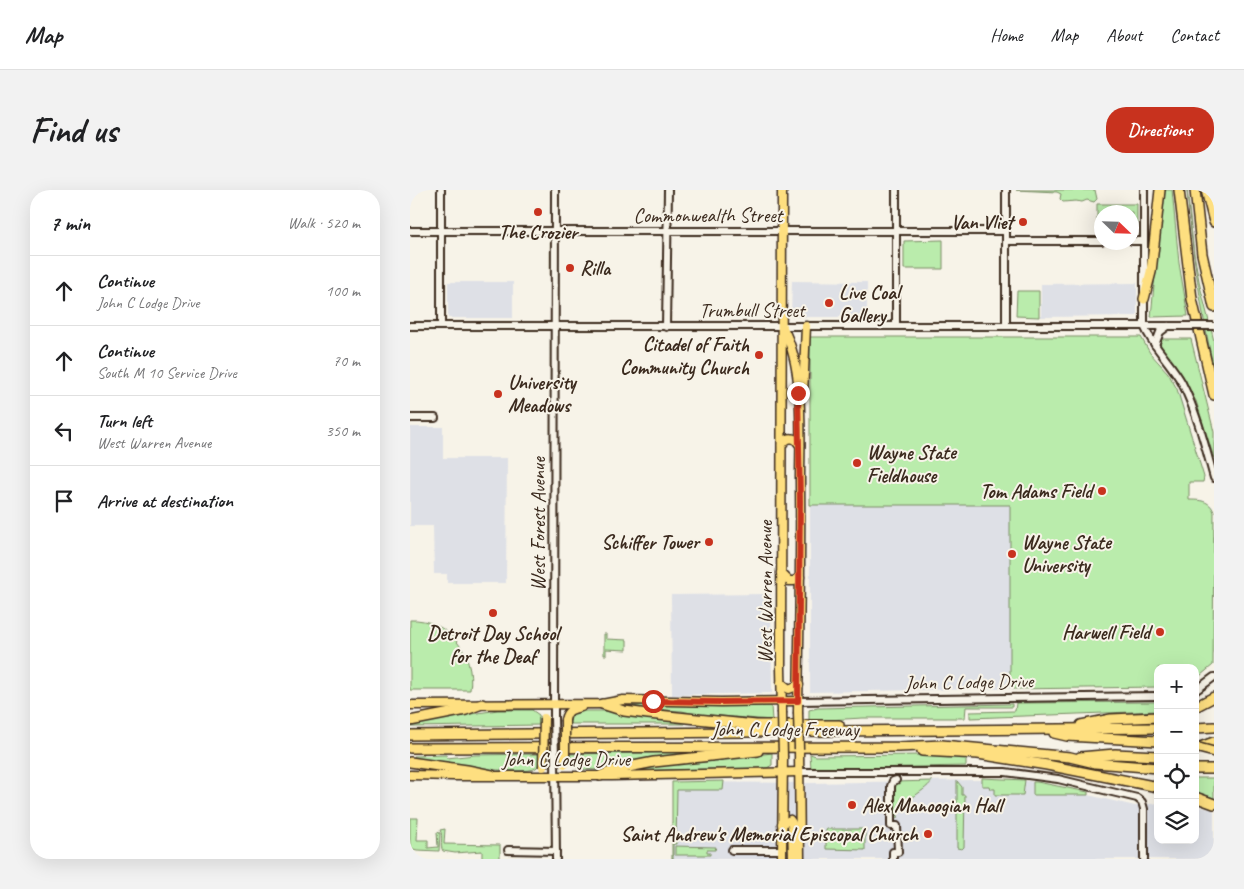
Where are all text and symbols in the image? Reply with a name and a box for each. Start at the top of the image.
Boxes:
text: Map [25,20,62,50]
text: Home [990,24,1023,46]
text: Map [1051,24,1078,46]
text: About [1106,24,1142,46]
text: Contact [1170,24,1219,46]
button: Directions [1106,107,1214,153]
text: Find us [30,108,117,153]
street label: Commonwealth Street [634,203,785,228]
north arrow [1094,205,1139,250]
marker: The Crozier [532,206,544,218]
text: 7 min [50,210,90,236]
place label: Van Vliet [951,210,1016,235]
text: Walk · 520 m [288,213,360,233]
marker: Van Vliet [1017,216,1029,228]
place label: The Crozier [499,220,580,245]
place label: Rilla [580,256,612,281]
marker: Rilla [564,262,576,274]
text: Continue [97,269,154,293]
icon: ahead [50,277,78,305]
place label: Live Coal Gallery [839,280,903,328]
text: 100 m [326,281,360,301]
text: John C Lodge Drive [97,293,199,313]
marker: Live Coal Gallery [823,297,835,309]
street label: Trumbull Street [699,298,807,323]
place label: Citadel of Faith Community Church [620,332,750,381]
text: Continue [97,339,154,363]
icon: ahead [50,347,78,375]
marker: Citadel of Faith Community Church [753,349,765,361]
text: 70 m [333,351,360,371]
text: South M 10 Service Drive [97,363,237,383]
place label: University Meadows [508,370,578,418]
route end [787,382,810,405]
marker: University Meadows [492,388,504,400]
text: Turn left [97,409,152,433]
icon: left [50,417,78,445]
text: 350 m [326,421,360,441]
text: West Warren Avenue [97,433,211,453]
place label: Wayne State Fieldhouse [867,440,958,488]
street label: West Forest Avenue [526,456,551,591]
marker: Wayne State Fieldhouse [851,457,863,469]
place label: Tom Adams Field [980,479,1096,504]
marker: Tom Adams Field [1096,485,1108,497]
icon: arrive [50,487,78,515]
text: Arrive at destination [97,489,233,513]
street label: West Warren Avenue [753,519,778,663]
place label: Schiffer Tower [601,530,702,555]
place label: Wayne State University [1022,530,1113,578]
marker: Schiffer Tower [703,536,715,548]
marker: Wayne State University [1006,548,1018,560]
marker: Detroit Day School for the Deaf [487,607,499,619]
place label: Harwell Field [1062,620,1154,645]
place label: Detroit Day School for the Deaf [427,621,563,669]
marker: Harwell Field [1154,626,1166,638]
map controls [1154,664,1199,844]
button: + [1154,664,1199,709]
street label: John C Lodge Drive [904,668,1035,696]
route start [642,690,665,713]
button: − [1154,709,1199,754]
street label: John C Lodge Freeway [711,717,861,742]
street label: John C Lodge Drive [501,747,632,772]
button: locate [1154,754,1199,799]
place label: Alex Manoogian Hall [862,793,1006,818]
marker: Alex Manoogian Hall [846,799,858,811]
button: layers [1154,799,1199,844]
place label: Saint Andrew's Memorial Episcopal Church [621,822,920,847]
marker: Saint Andrew's Memorial Episcopal Church [922,828,934,840]

